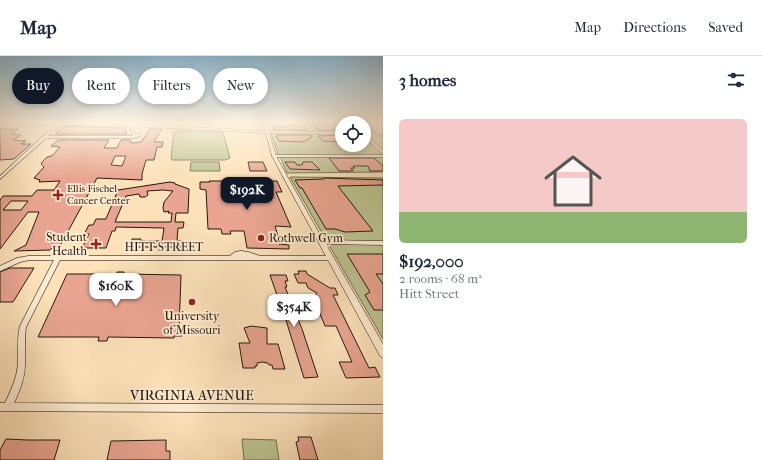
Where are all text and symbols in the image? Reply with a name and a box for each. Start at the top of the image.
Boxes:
text: Map [20,17,56,39]
text: Map [574,19,601,36]
text: Directions [623,19,686,36]
text: Saved [708,19,743,36]
chip: Buy [12,68,64,104]
chip: Rent [72,68,130,104]
chip: Filters [138,68,205,104]
chip: New [213,68,268,104]
icon: filters [725,69,747,91]
text: 3 homes [399,70,456,90]
map controls [335,116,371,152]
button: locate [335,116,371,152]
icon: home [537,145,609,217]
pin: $192K [219,177,275,211]
text: $192K [230,182,264,197]
place label: Ellis Fischel Cancer Center [67,183,131,207]
marker: Ellis Fischel Cancer Center [52,189,64,201]
place label: Student Health [46,230,88,258]
place label: Rothwell Gym [269,231,343,245]
marker: Rothwell Gym [256,233,266,243]
marker: Student Health [90,238,102,250]
street label: HITT STREET [125,240,204,254]
text: $192,000 [399,251,464,271]
text: 2 rooms · 68 m² [399,271,482,286]
pin: $160K [88,273,144,307]
text: $160K [98,278,134,293]
text: Hitt Street [399,286,459,301]
pin: $354K [266,294,322,328]
marker: University of Missouri [187,297,197,307]
text: $354K [276,299,312,314]
place label: University of Missouri [163,309,221,337]
street label: VIRGINIA AVENUE [129,387,254,404]

